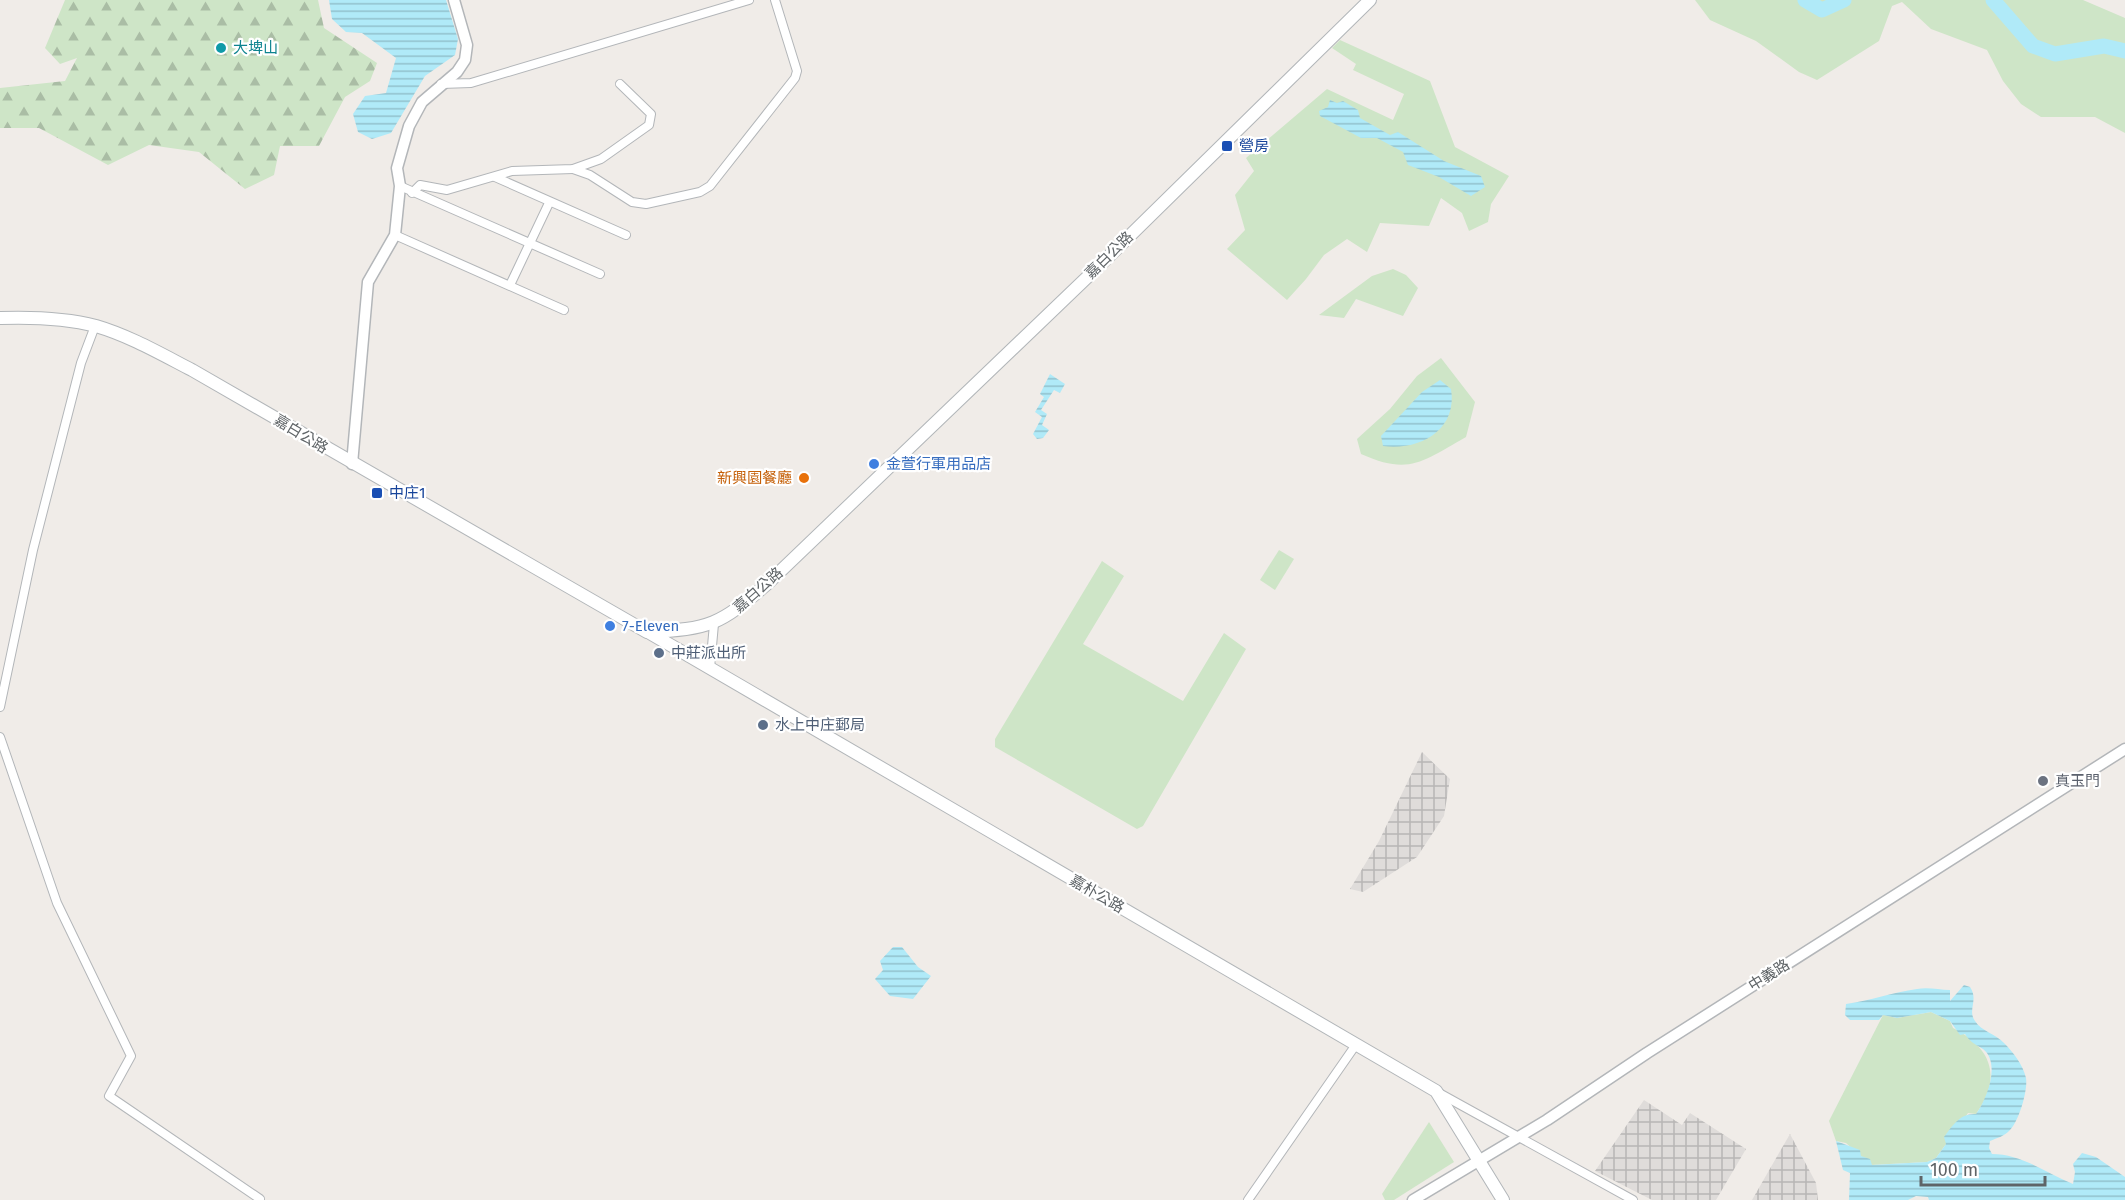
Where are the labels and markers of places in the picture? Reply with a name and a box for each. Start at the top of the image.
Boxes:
place label: 大埤山 [233,39,278,57]
marker: 大埤山 [214,41,228,55]
place label: 營房 [1239,137,1269,155]
marker: 營房 [1220,139,1234,153]
place label: 金萱行軍用品店 [886,455,991,473]
marker: 金萱行軍用品店 [867,457,881,471]
place label: 新興園餐廳 [717,469,792,487]
marker: 新興園餐廳 [797,471,811,485]
place label: 中庄1 [389,484,426,502]
marker: 中庄1 [370,486,384,500]
place label: 7-Eleven [622,617,679,635]
marker: 7-Eleven [603,619,617,633]
place label: 中莊派出所 [671,644,746,662]
marker: 中莊派出所 [652,646,666,660]
place label: 水上中庄郵局 [775,716,865,734]
marker: 水上中庄郵局 [756,718,770,732]
place label: 真玉門 [2055,772,2100,790]
marker: 真玉門 [2036,774,2050,788]

